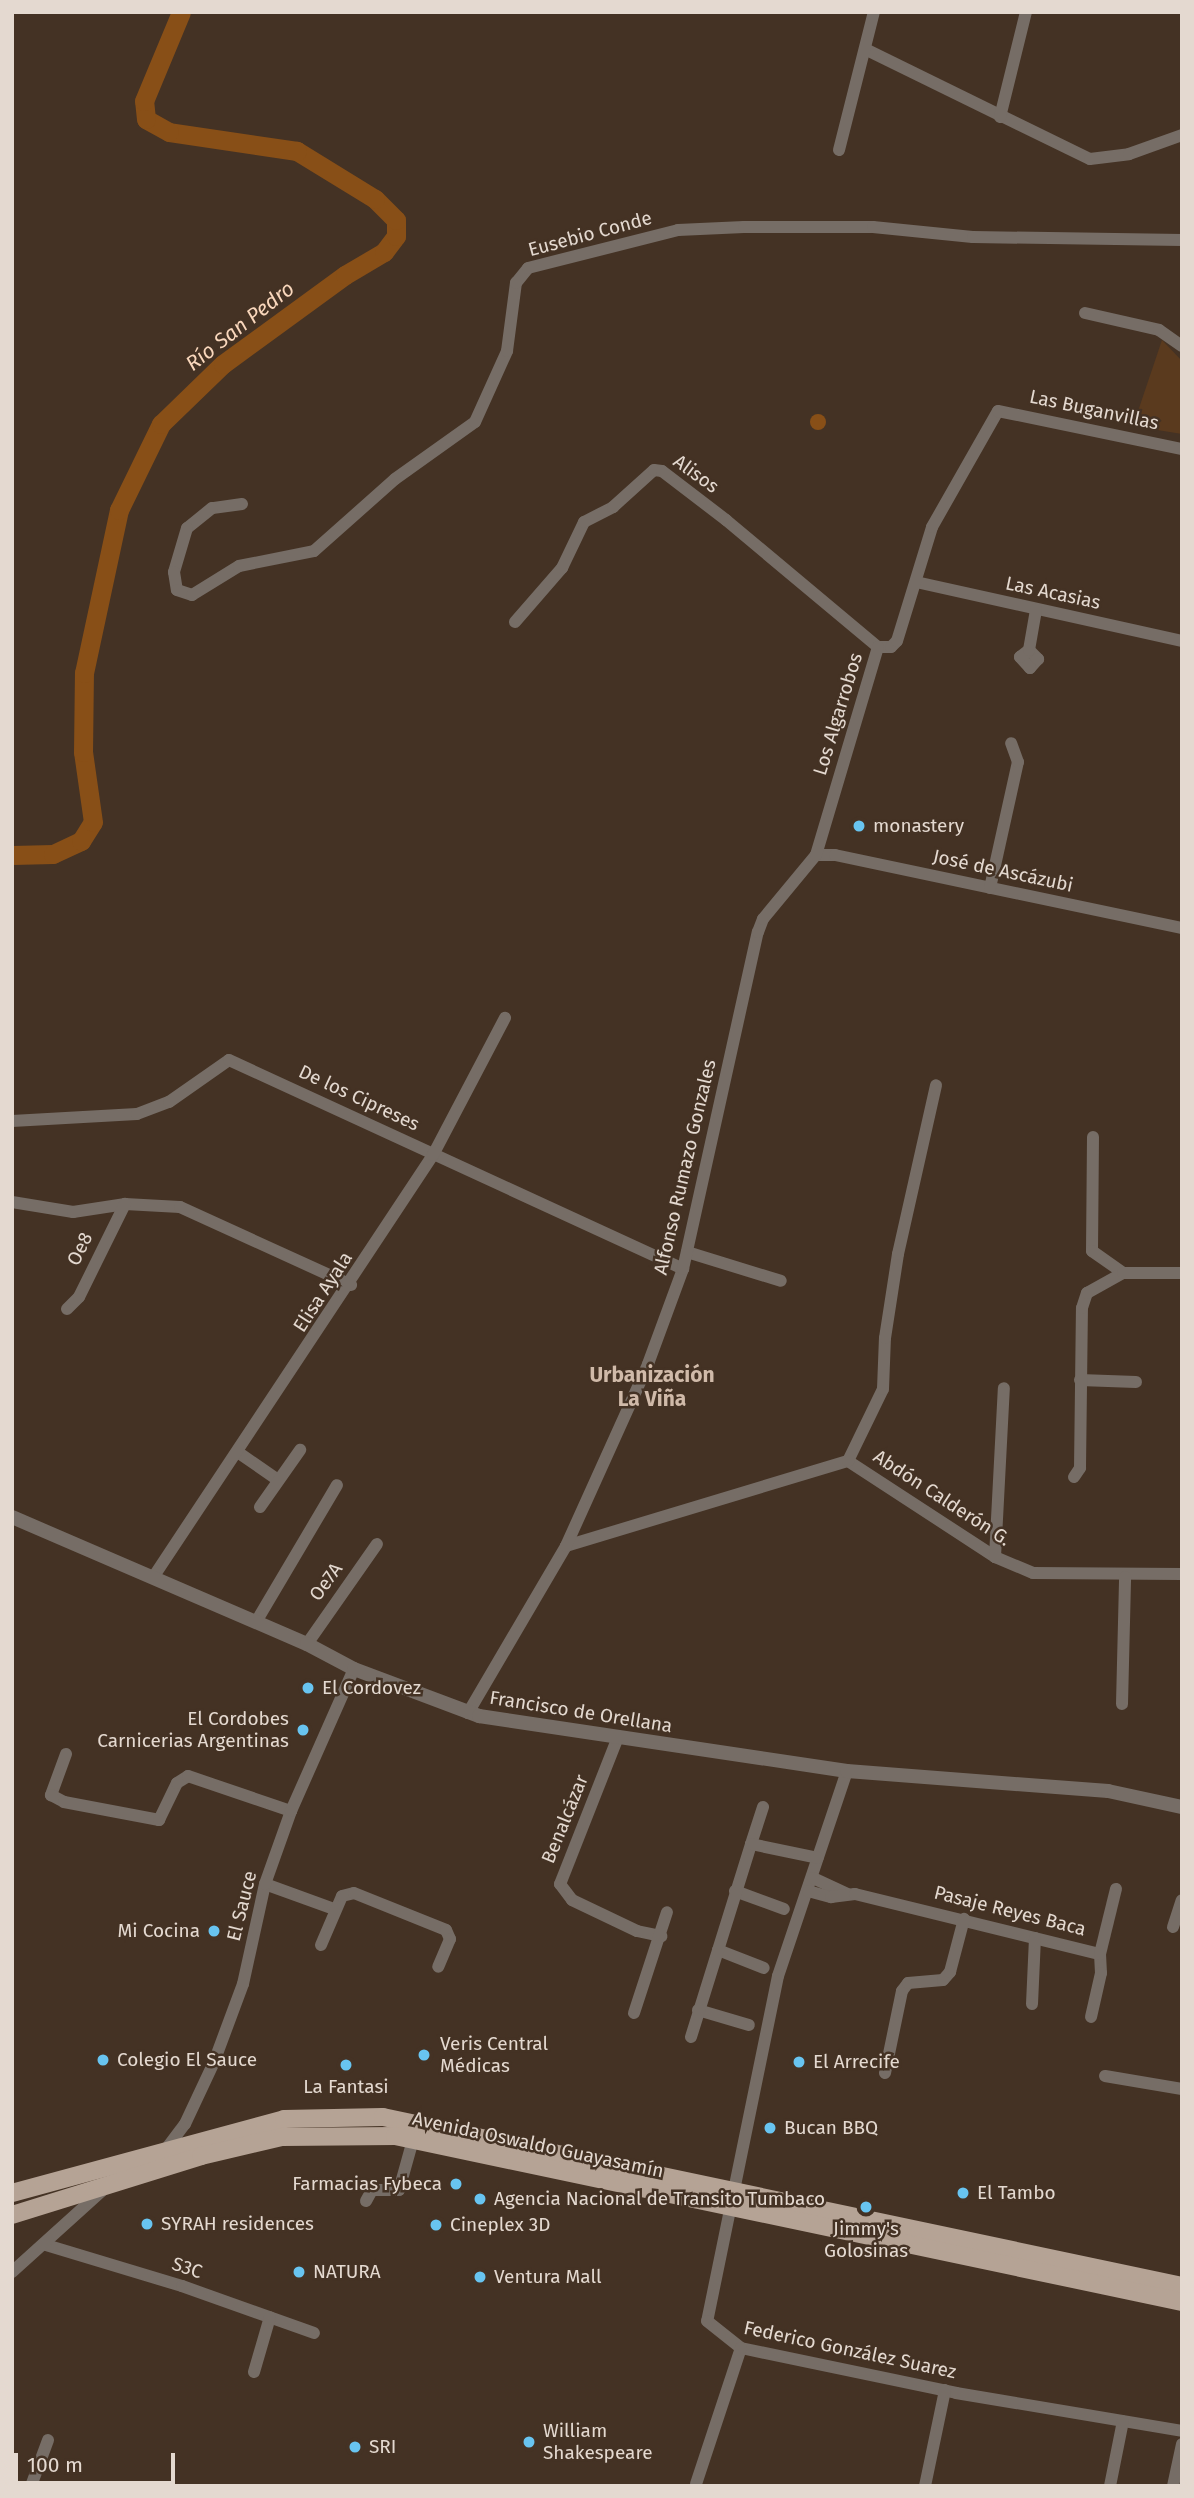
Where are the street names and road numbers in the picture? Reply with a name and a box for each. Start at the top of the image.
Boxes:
street label: Eusebio Conde [526,207,654,261]
street label: Las Buganvillas [1027,385,1161,435]
street label: Alisos [669,450,723,498]
street label: Las Acasias [1003,572,1103,614]
street label: Los Algarrobos [809,650,867,778]
street label: José de Ascázubi [931,845,1075,897]
street label: Alfonso Rumazo Gonzales [649,1057,721,1277]
street label: De los Cipreses [295,1060,423,1136]
street label: Oe8 [62,1229,98,1269]
street label: Elisa Ayala [289,1248,357,1336]
street label: Abdón Calderón G. [869,1445,1015,1551]
street label: Oe7A [305,1559,347,1605]
street label: Francisco de Orellana [488,1686,674,1738]
street label: Benalcázar [537,1771,593,1867]
street label: El Sauce [222,1869,262,1943]
street label: Pasaje Reyes Baca [932,1881,1088,1941]
street label: Avenida Oswaldo Guayasamín [410,2107,666,2183]
street label: S3C [169,2252,205,2284]
street label: Federico González Suarez [742,2316,958,2384]

